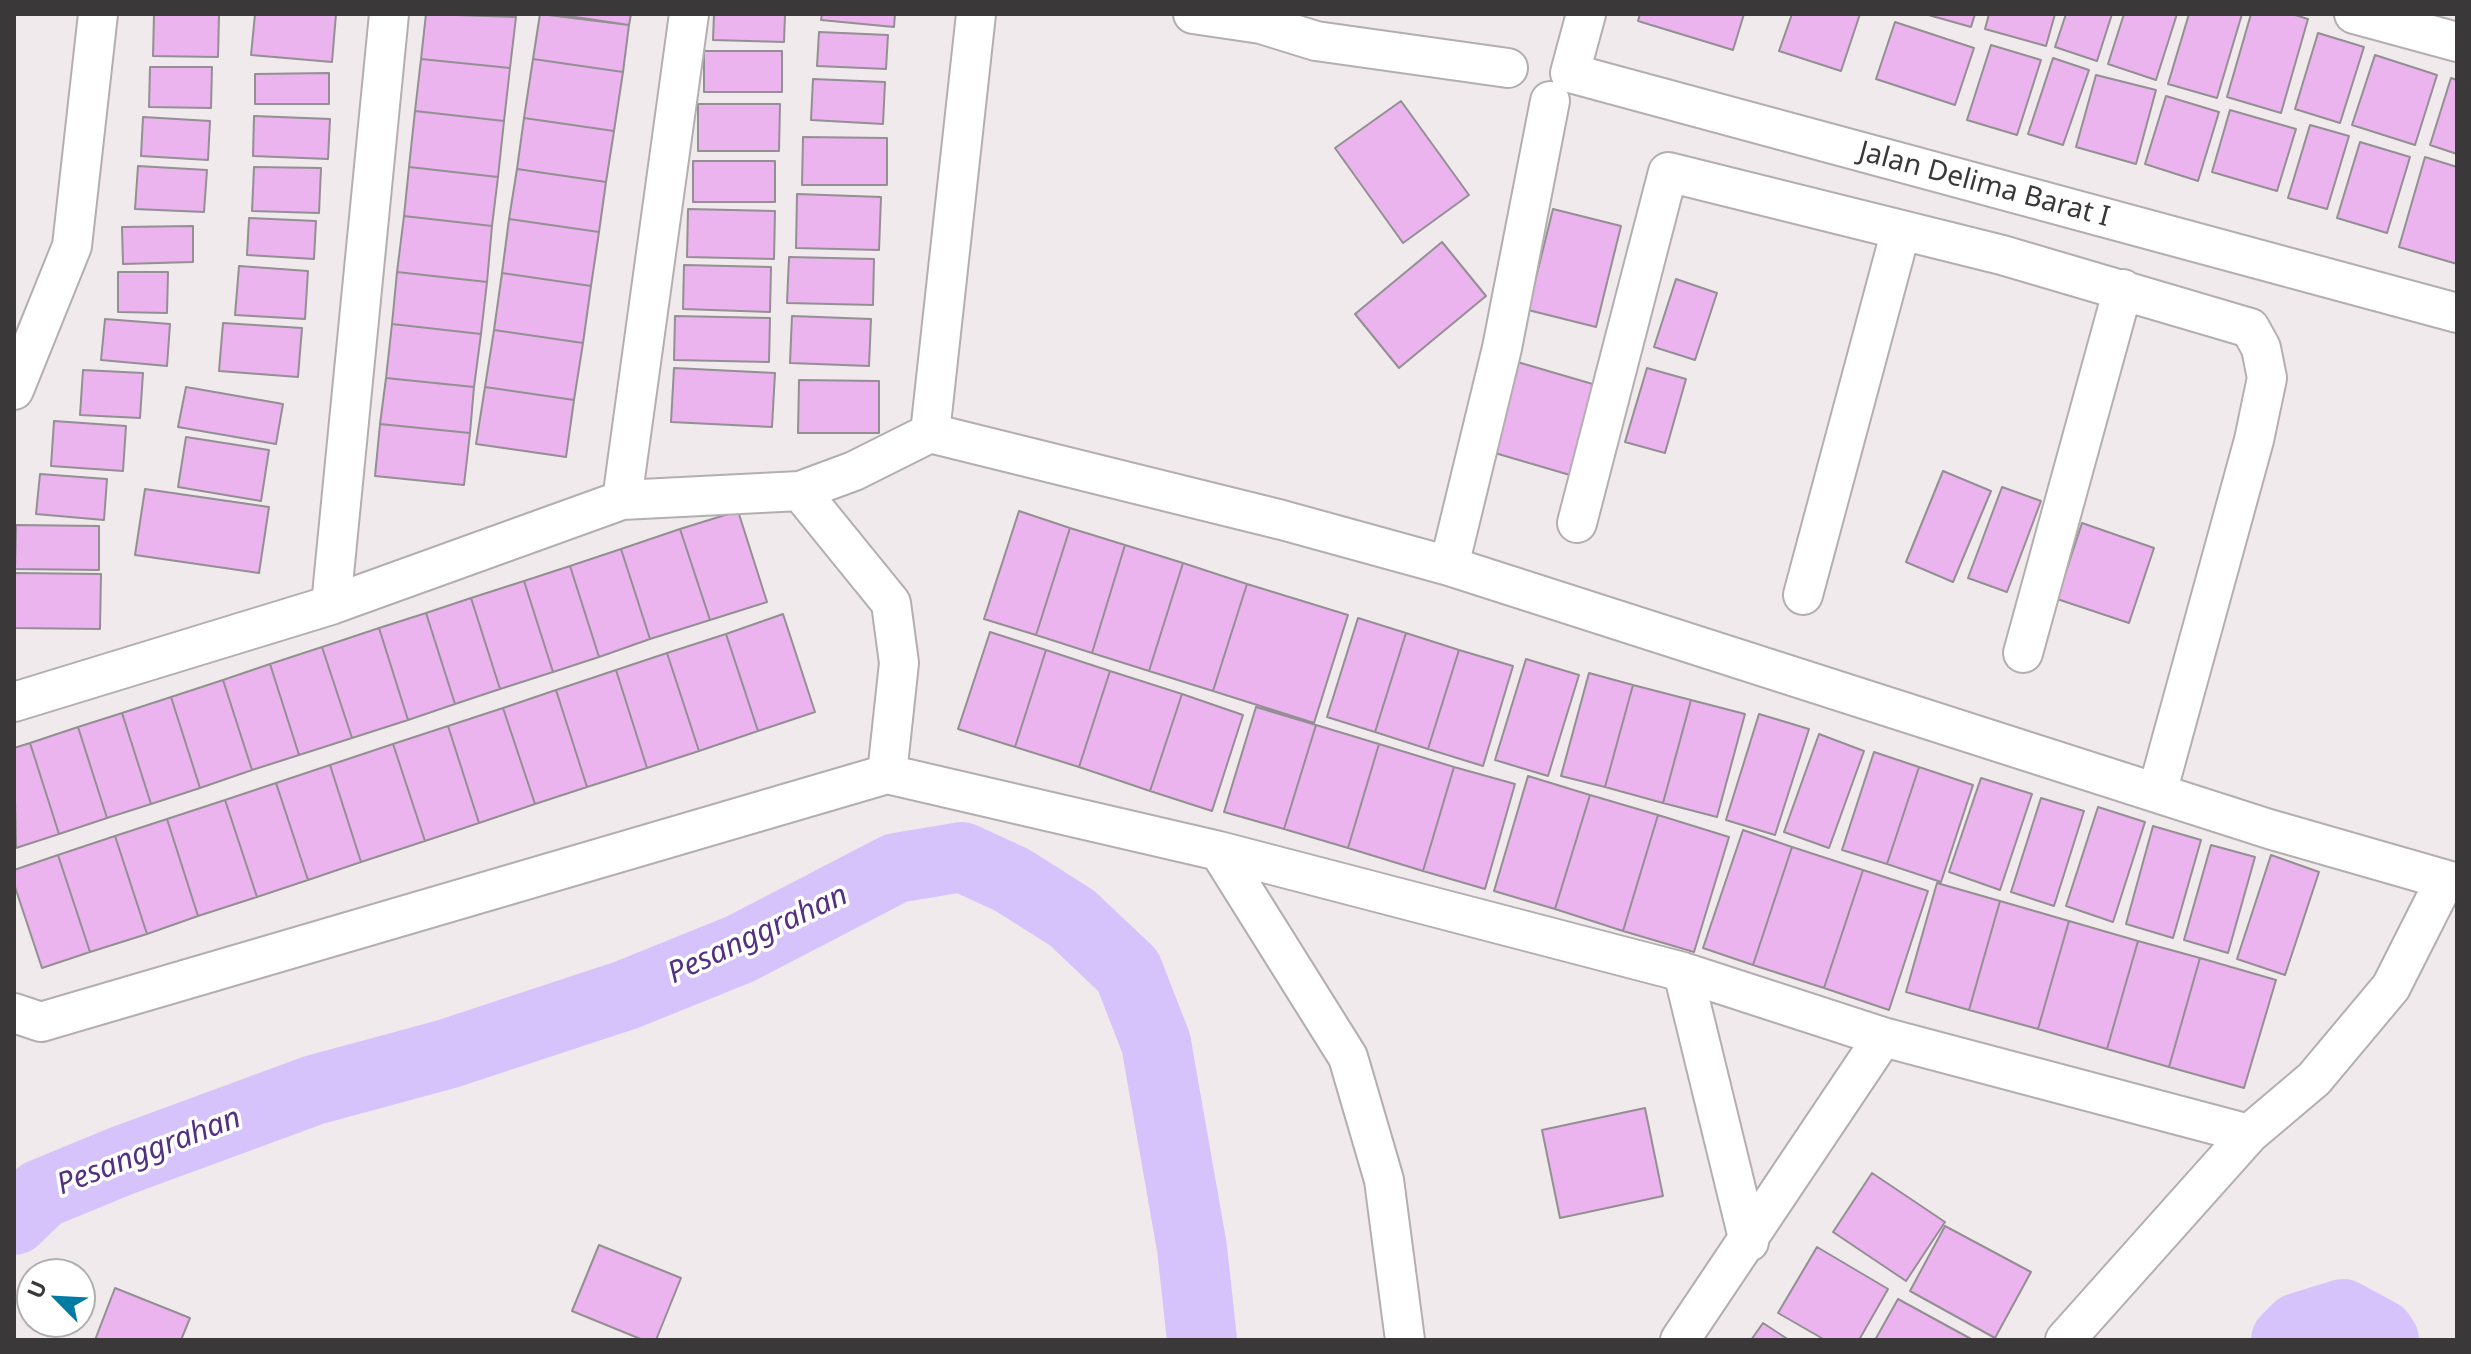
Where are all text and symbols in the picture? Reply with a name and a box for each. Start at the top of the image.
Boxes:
street label: Jalan Delima Barat I [1855,135,2113,235]
water label: Pesanggrahan [662,878,854,992]
water label: Pesanggrahan [52,1100,246,1204]
north arrow [16,1258,96,1338]
text: U [19,1275,53,1303]

